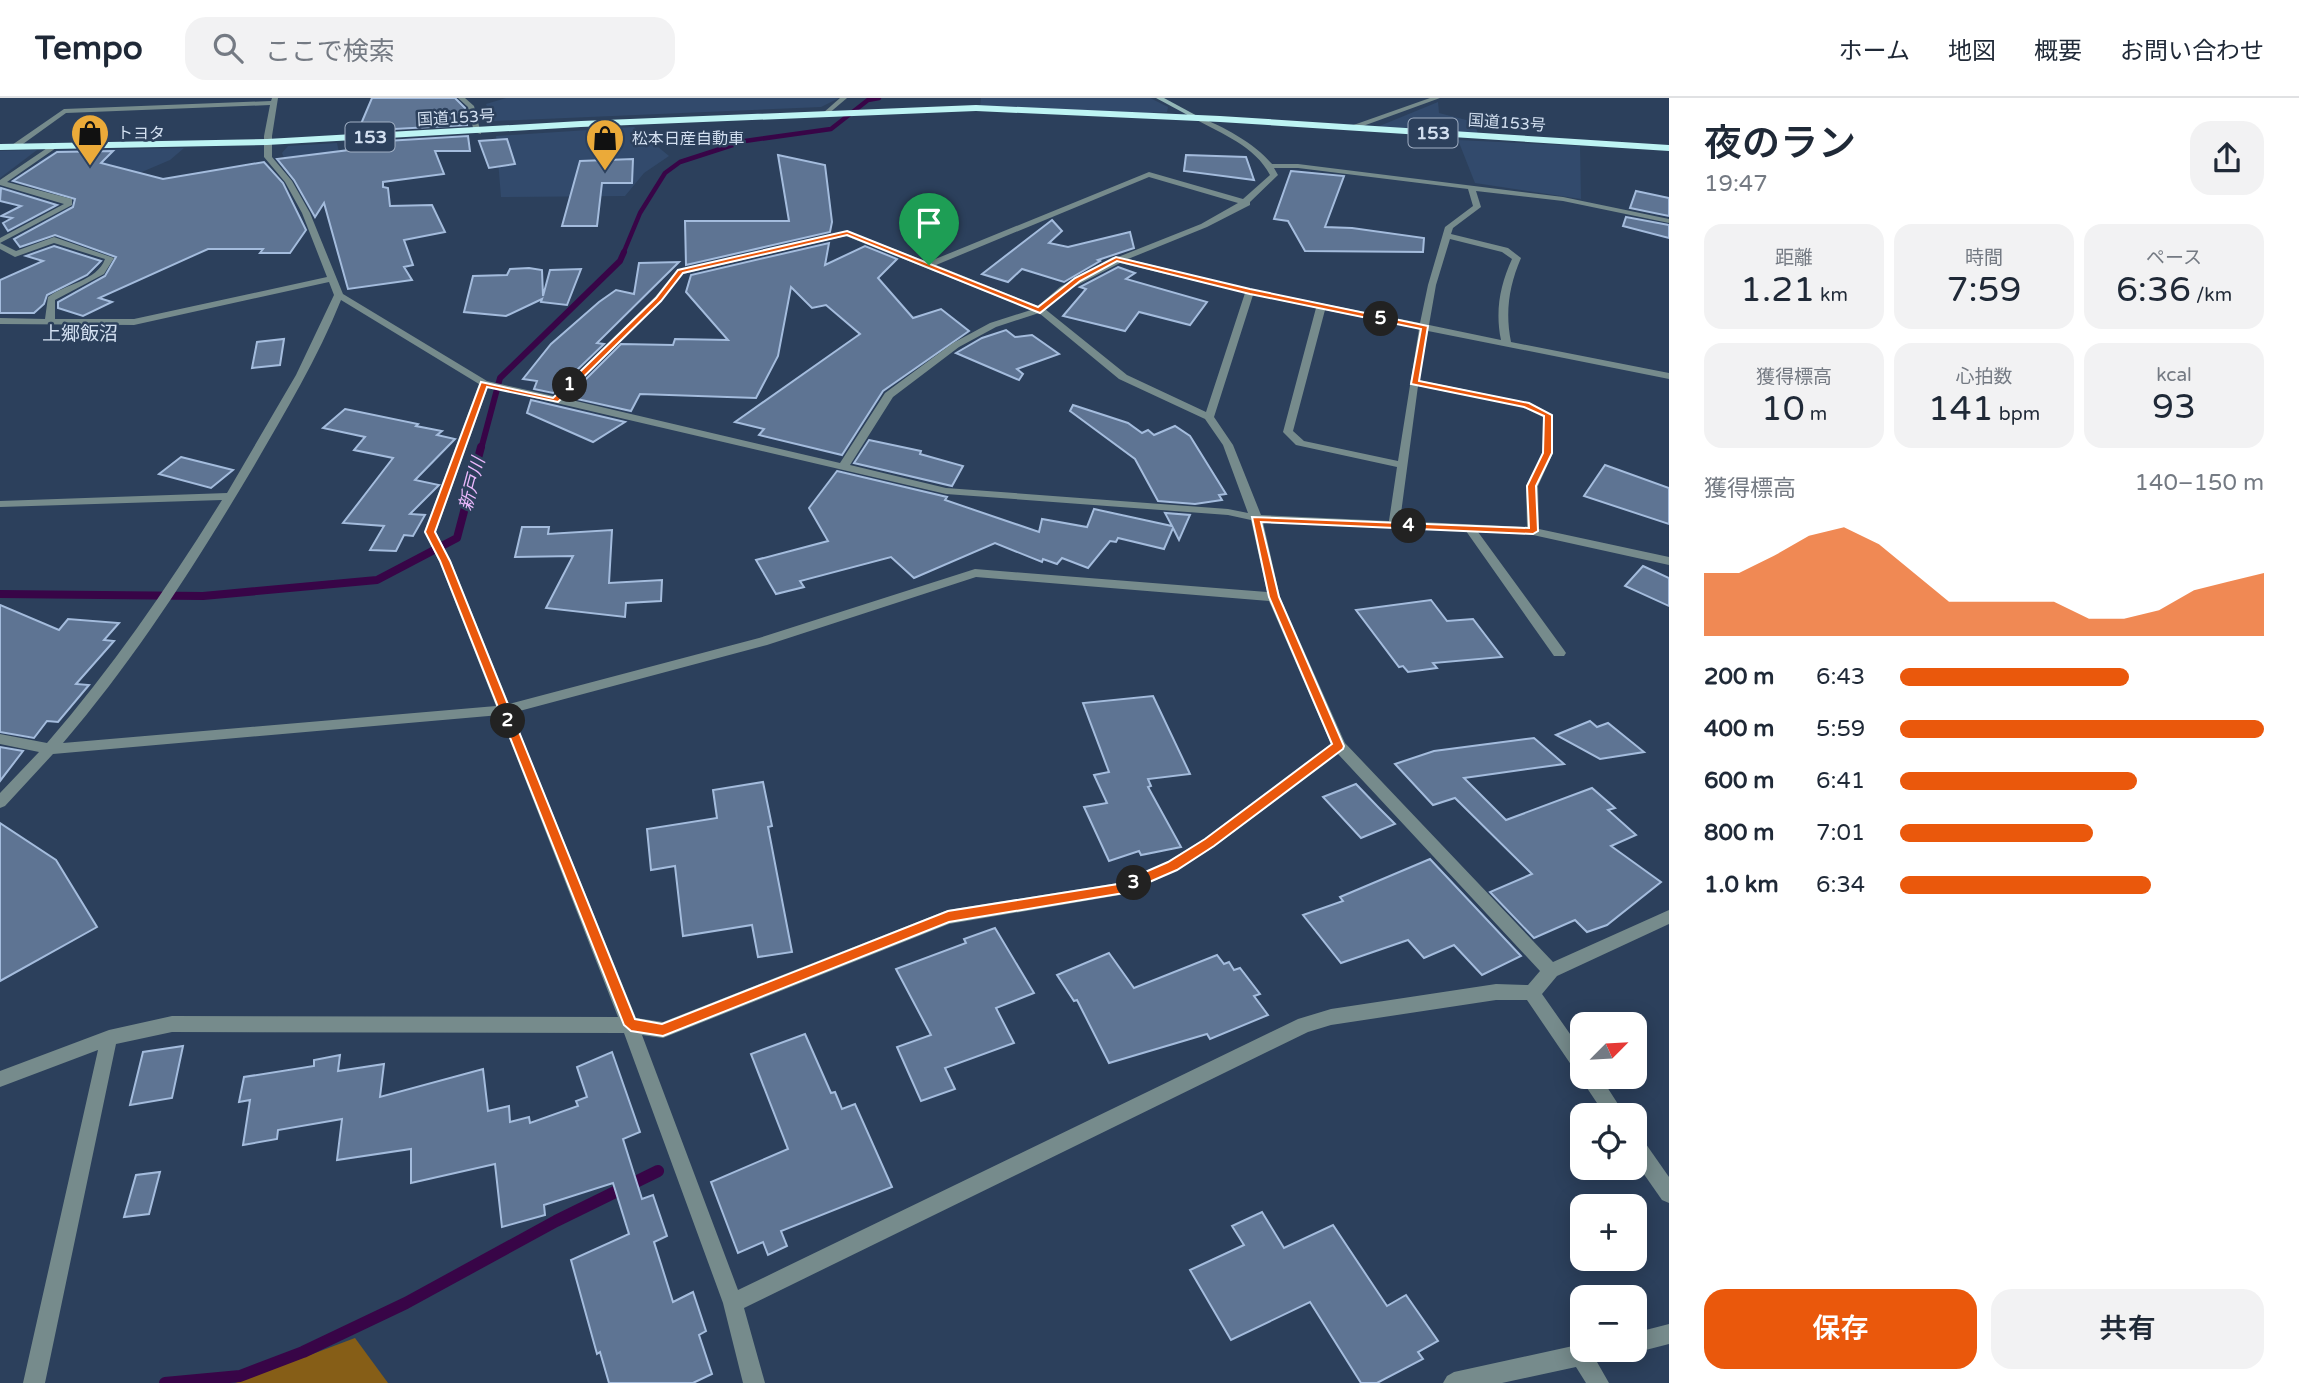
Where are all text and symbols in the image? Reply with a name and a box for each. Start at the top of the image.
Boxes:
search box [185,17,675,80]
text: Tempo [35,29,143,68]
icon: search [209,29,247,67]
text: ここで検索 [265,36,395,67]
text: ホーム [1839,37,1910,66]
text: 地図 [1948,37,1996,66]
text: 概要 [2034,37,2082,66]
text: お問い合わせ [2120,37,2264,66]
street label: 国道153号 [417,106,496,130]
street label: 国道153号 [1467,110,1547,136]
shop icon: トヨタ [69,112,111,167]
shop icon: 松本日産自動車 [584,117,626,172]
road number: 153 [1408,118,1458,148]
text: 夜のラン [1704,121,1856,167]
button: share [2190,121,2264,195]
road number: 153 [346,122,394,152]
place label: トヨタ [117,124,165,144]
place label: 松本日産自動車 [632,129,744,149]
text: 19:47 [1704,170,1768,198]
pin [899,193,959,265]
icon: arrive [910,204,948,242]
text: 距離 [1775,247,1813,269]
text: 時間 [1965,247,2003,269]
text: ペース [2146,247,2202,269]
text: 1.21 [1740,269,1815,311]
text: 7:59 [1946,269,2022,311]
text: 6:36 [2116,269,2191,311]
text: km [1815,284,1848,306]
text: /km [2191,284,2232,306]
pin: 5 [1364,302,1398,336]
text: 5 [1375,307,1386,329]
district label: 上郷飯沼 [42,323,118,345]
text: kcal [2156,364,2192,386]
text: 獲得標高 [1756,366,1832,388]
text: 心拍数 [1955,366,2013,388]
pin: 1 [552,368,588,402]
text: 1 [564,373,575,395]
text: 93 [2152,386,2196,428]
text: 10 [1761,388,1805,430]
text: 141 [1928,388,1994,430]
text: m [1805,403,1827,425]
text: bpm [1994,403,2040,425]
water label: 新戸川 [454,453,490,513]
text: 140–150 m [2135,469,2264,497]
text: 獲得標高 [1704,475,1796,503]
pin: 4 [1392,508,1426,544]
text: 4 [1403,514,1414,536]
text: 200 m [1704,663,1774,691]
text: 6:43 [1816,663,1865,691]
pin: 2 [490,704,526,738]
text: 2 [502,709,513,731]
text: 400 m [1704,715,1774,743]
text: 5:59 [1816,715,1865,743]
text: 600 m [1704,767,1774,795]
text: 6:41 [1816,767,1865,795]
text: 800 m [1704,819,1774,847]
text: 7:01 [1816,819,1865,847]
pin: 3 [1116,866,1152,900]
text: 3 [1128,871,1139,893]
text: 1.0 km [1704,871,1779,899]
text: 6:34 [1816,871,1865,899]
north arrow [1570,1012,1647,1088]
map controls [1570,1012,1647,1362]
button: locate [1570,1103,1647,1180]
button: + [1570,1194,1647,1271]
button: − [1570,1285,1647,1362]
button: 保存 [1704,1289,1977,1369]
button: 共有 [1991,1289,2264,1369]

